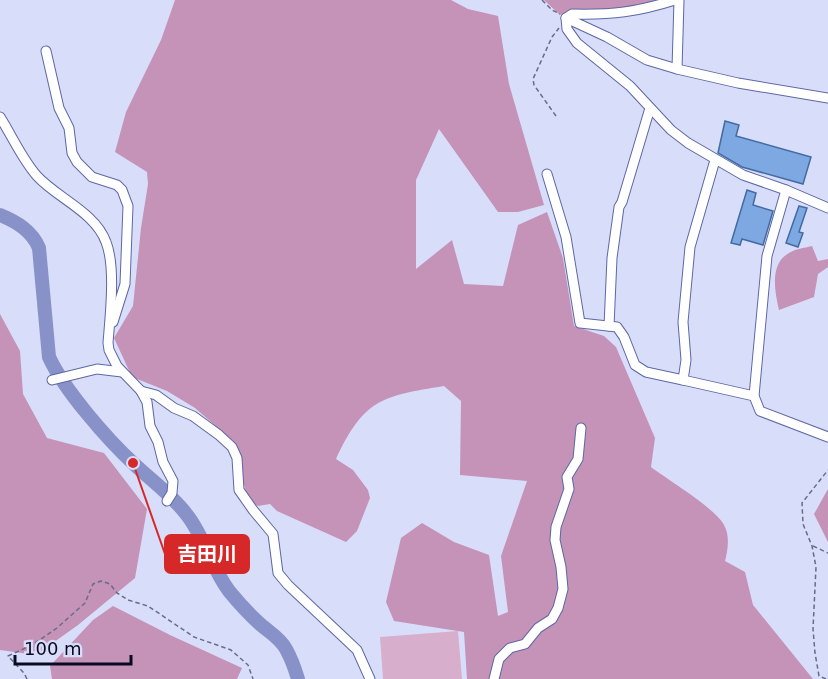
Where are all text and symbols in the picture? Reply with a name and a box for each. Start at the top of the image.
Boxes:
callout: 吉田川 [165,535,249,573]
text: 吉田川 [177,542,237,566]
scale bar [15,628,130,666]
text: 100 m [24,638,82,659]

